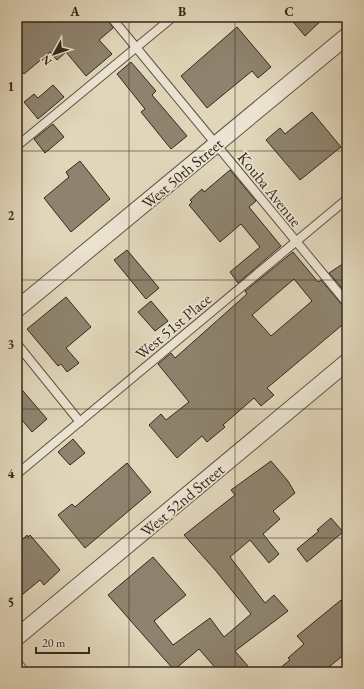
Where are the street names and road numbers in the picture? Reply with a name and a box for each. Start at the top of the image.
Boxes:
street label: West 50th Street [137,133,227,213]
street label: Kouba Avenue [233,147,306,231]
street label: West 51st Place [131,288,216,364]
street label: West 52nd Street [136,459,229,542]

